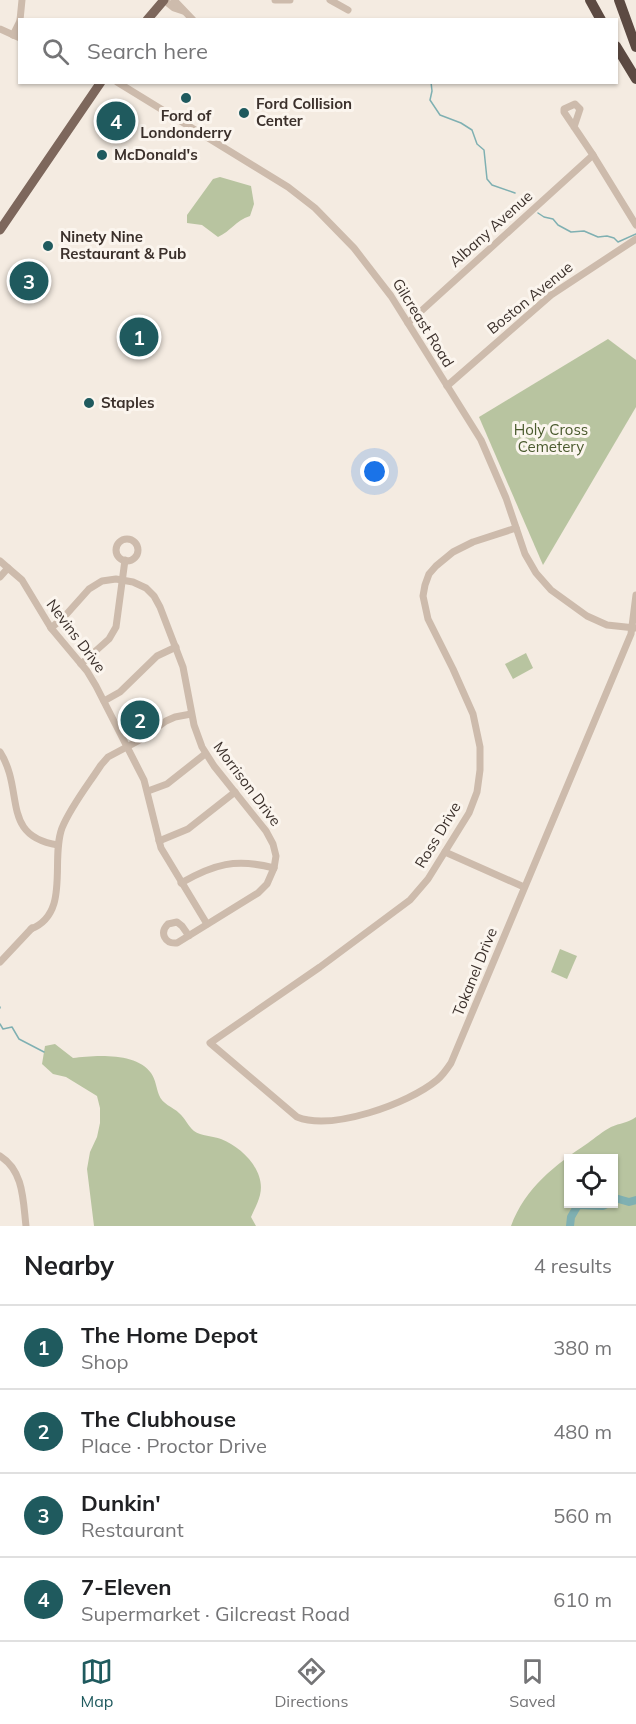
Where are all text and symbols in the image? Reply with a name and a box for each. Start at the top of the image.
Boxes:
search box [18,18,618,84]
icon: search [39,35,72,68]
text: Search here [87,37,208,65]
marker: Ford of Londonderry [179,91,193,105]
place label: Ford Collision Center [256,94,352,130]
pin: 4 [96,98,136,144]
place label: Ford of Londonderry [140,106,233,142]
marker: Ford Collision Center [237,106,251,120]
place label: McDonald's [114,145,198,164]
marker: McDonald's [95,148,109,162]
street label: Albany Avenue [445,186,536,271]
place label: Ninety Nine Restaurant & Pub [60,227,186,263]
marker: Ninety Nine Restaurant & Pub [41,239,55,253]
street label: Boston Avenue [483,257,576,338]
pin: 3 [9,258,48,304]
street label: Gilcreast Road [389,275,458,371]
pin: 1 [120,314,158,360]
place label: Staples [101,393,155,412]
marker: Staples [82,396,96,410]
park label: Holy Cross Cemetery [514,420,588,456]
your location [360,457,389,486]
street label: Nevins Drive [43,595,110,676]
pin: 2 [120,698,160,742]
street label: Morrison Drive [209,738,285,830]
street label: Ross Drive [410,798,465,871]
street label: Tokanel Drive [448,925,501,1019]
map controls [564,1154,618,1208]
button: locate [564,1154,618,1208]
text: Nearby [24,1249,114,1282]
text: 4 results [534,1253,612,1278]
text: The Home Depot [81,1321,258,1349]
text: 1 [38,1335,50,1360]
text: 380 m [553,1335,612,1360]
text: Shop [81,1349,129,1374]
text: The Clubhouse [81,1405,236,1433]
text: 2 [38,1419,50,1444]
text: 480 m [553,1419,612,1444]
text: Place · Proctor Drive [81,1433,267,1458]
text: Dunkin' [81,1489,161,1517]
text: 3 [38,1503,50,1528]
text: 560 m [553,1503,612,1528]
text: Restaurant [81,1517,184,1542]
text: 7-Eleven [81,1573,172,1601]
text: 4 [38,1587,50,1612]
text: 610 m [553,1587,612,1612]
text: Supermarket · Gilcreast Road [81,1601,350,1626]
tab: Map [80,1655,113,1711]
tab: Directions [274,1655,348,1711]
tab: Saved [509,1655,556,1711]

